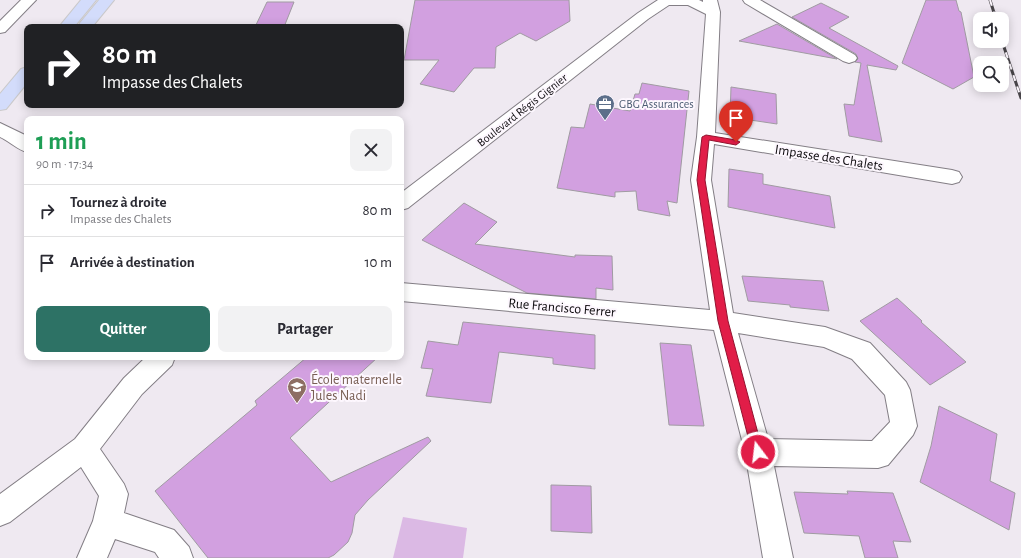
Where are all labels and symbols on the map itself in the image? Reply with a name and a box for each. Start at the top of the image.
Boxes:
street label: Boulevard Régis Gignier [475,71,569,149]
office icon: GBG Assurances [594,93,616,121]
place label: GBG Assurances [619,98,694,110]
pin [719,101,753,142]
street label: Impasse des Chalets [774,143,884,173]
street label: Rue Francisco Ferrer [508,296,617,320]
place label: École maternelle Jules Nadi [311,370,402,403]
school or university icon: École maternelle Jules Nadi [286,376,308,404]
position arrow [737,431,779,473]

